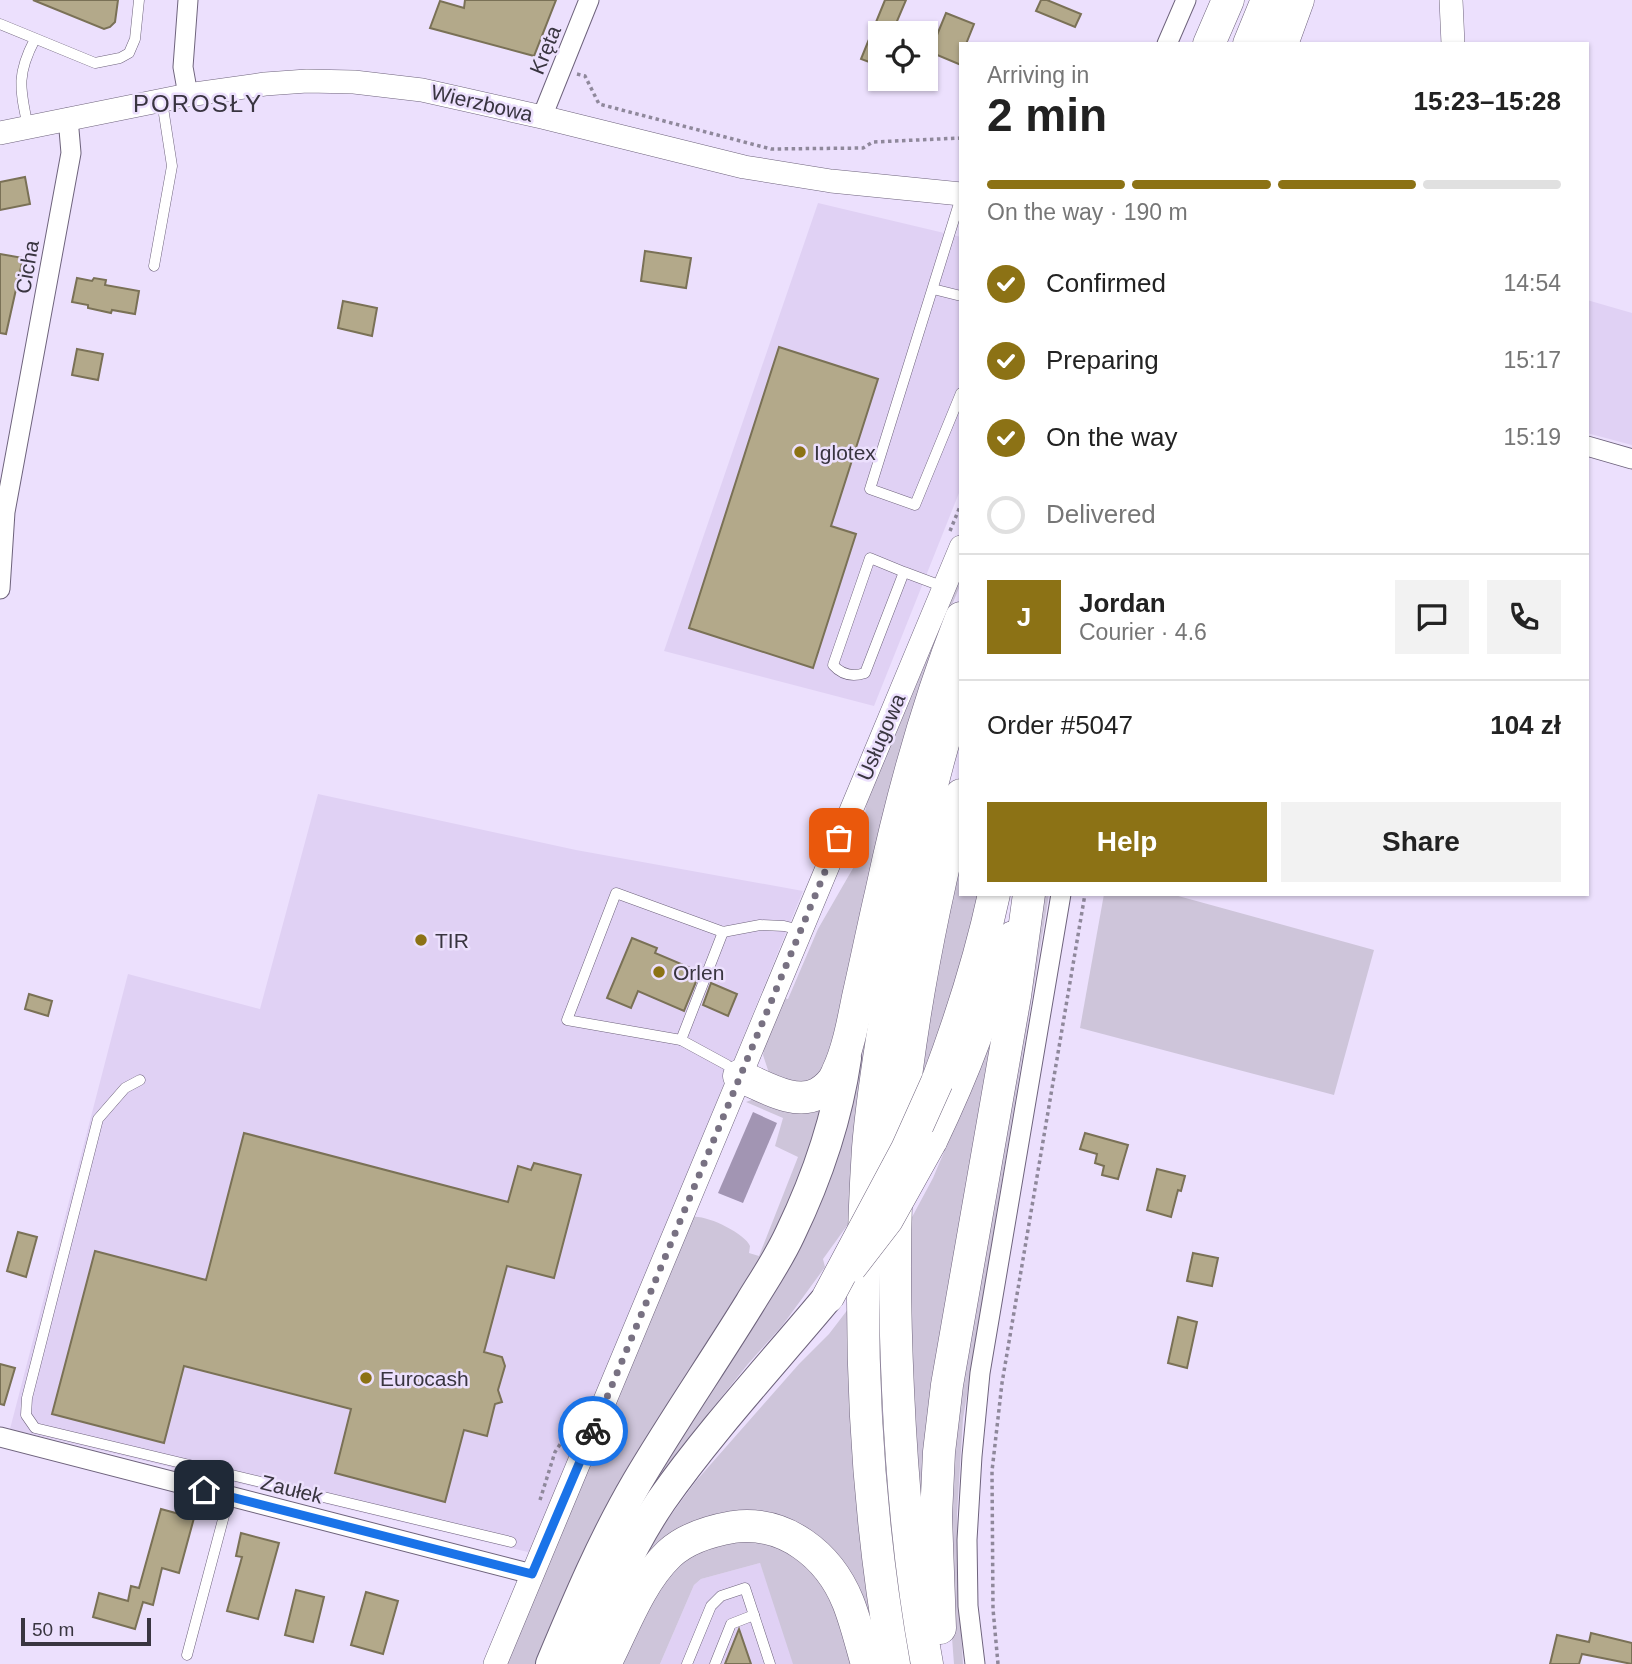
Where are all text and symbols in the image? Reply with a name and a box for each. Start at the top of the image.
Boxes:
map controls [868,21,938,91]
button: locate [868,21,938,91]
street label: Kręta [525,22,565,78]
text: Arriving in [987,62,1089,88]
street label: Wierzbowa [429,80,535,126]
text: 15:23–15:28 [1414,86,1561,116]
text: 2 min [987,89,1107,141]
district label: POROSŁY [133,90,263,117]
text: On the way · 190 m [987,199,1188,225]
street label: Cicha [11,238,43,295]
icon: check [987,265,1025,303]
text: Confirmed [1046,268,1166,298]
text: 14:54 [1503,270,1561,296]
icon: check [987,342,1025,380]
text: Preparing [1046,345,1159,375]
text: 15:17 [1503,347,1561,373]
icon: check [987,419,1025,457]
text: On the way [1046,422,1178,452]
text: 15:19 [1503,424,1561,450]
place label: Iglotex [814,441,876,464]
marker: Iglotex [792,444,808,460]
text: Delivered [1046,499,1156,529]
button: chat [1395,580,1469,654]
button: phone [1487,580,1561,654]
text: Jordan [1079,588,1166,618]
text: J [1017,602,1031,632]
text: Courier · 4.6 [1079,619,1207,645]
street label: Usługowa [852,690,910,784]
text: Order #5047 [987,710,1133,740]
text: 104 zł [1490,710,1561,740]
button: Help [987,802,1267,882]
button: Share [1281,802,1561,882]
pin [809,808,869,868]
icon: bag [820,819,858,857]
place label: TIR [435,929,469,952]
marker: TIR [413,932,429,948]
place label: Orlen [673,961,724,984]
marker: Orlen [651,964,667,980]
place label: Eurocash [380,1367,469,1390]
marker: Eurocash [358,1370,374,1386]
courier [558,1396,628,1466]
icon: bike [574,1412,612,1450]
pin [174,1460,234,1520]
street label: Zaułek [259,1470,326,1508]
icon: home [185,1471,223,1509]
scale bar [21,1615,150,1647]
text: 50 m [32,1619,74,1640]

